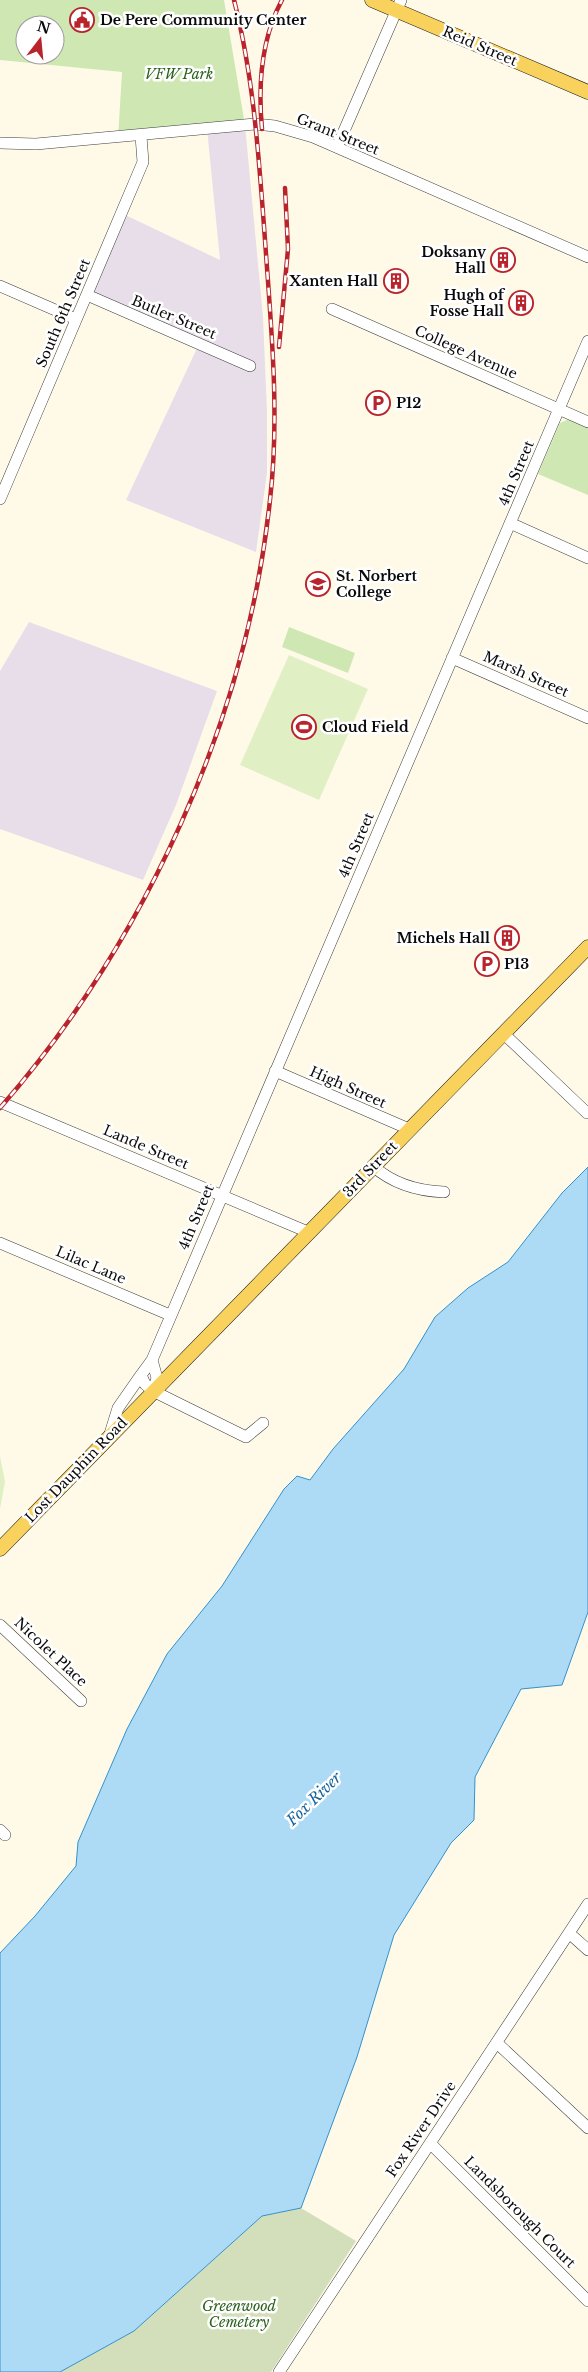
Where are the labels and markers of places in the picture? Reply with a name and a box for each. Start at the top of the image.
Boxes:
public building icon: De Pere Community Center [69,7,95,33]
place label: De Pere Community Center [100,11,306,29]
place label: Doksany Hall [421,243,487,277]
building icon: Doksany Hall [490,247,516,273]
building icon: Xanten Hall [383,268,409,294]
place label: Xanten Hall [288,272,378,290]
place label: Hugh of Fosse Hall [429,286,506,320]
building icon: Hugh of Fosse Hall [508,290,534,316]
parking icon: P12 [365,390,391,416]
place label: P12 [396,394,421,412]
place label: St. Norbert College [336,567,418,601]
school or university icon: St. Norbert College [305,571,331,597]
sports icon: Cloud Field [291,714,317,740]
place label: Cloud Field [322,718,409,736]
building icon: Michels Hall [494,925,520,951]
place label: Michels Hall [396,929,490,947]
parking icon: P13 [474,951,500,977]
place label: P13 [504,955,529,973]

